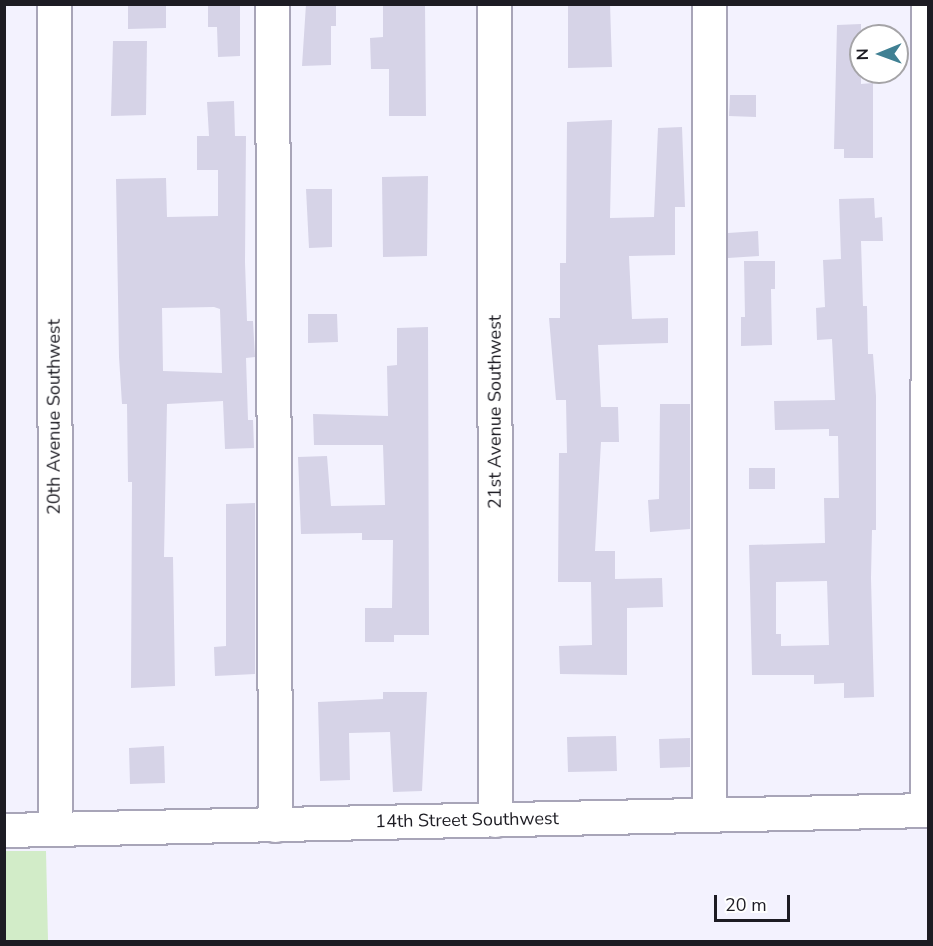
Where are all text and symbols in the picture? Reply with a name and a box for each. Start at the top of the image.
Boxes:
north arrow [849,24,909,84]
text: N [852,48,874,60]
street label: 21st Avenue Southwest [484,315,506,509]
street label: 20th Avenue Southwest [43,319,65,515]
street label: 14th Street Southwest [375,808,559,832]
scale bar [717,883,794,921]
text: 20 m [725,893,767,917]

